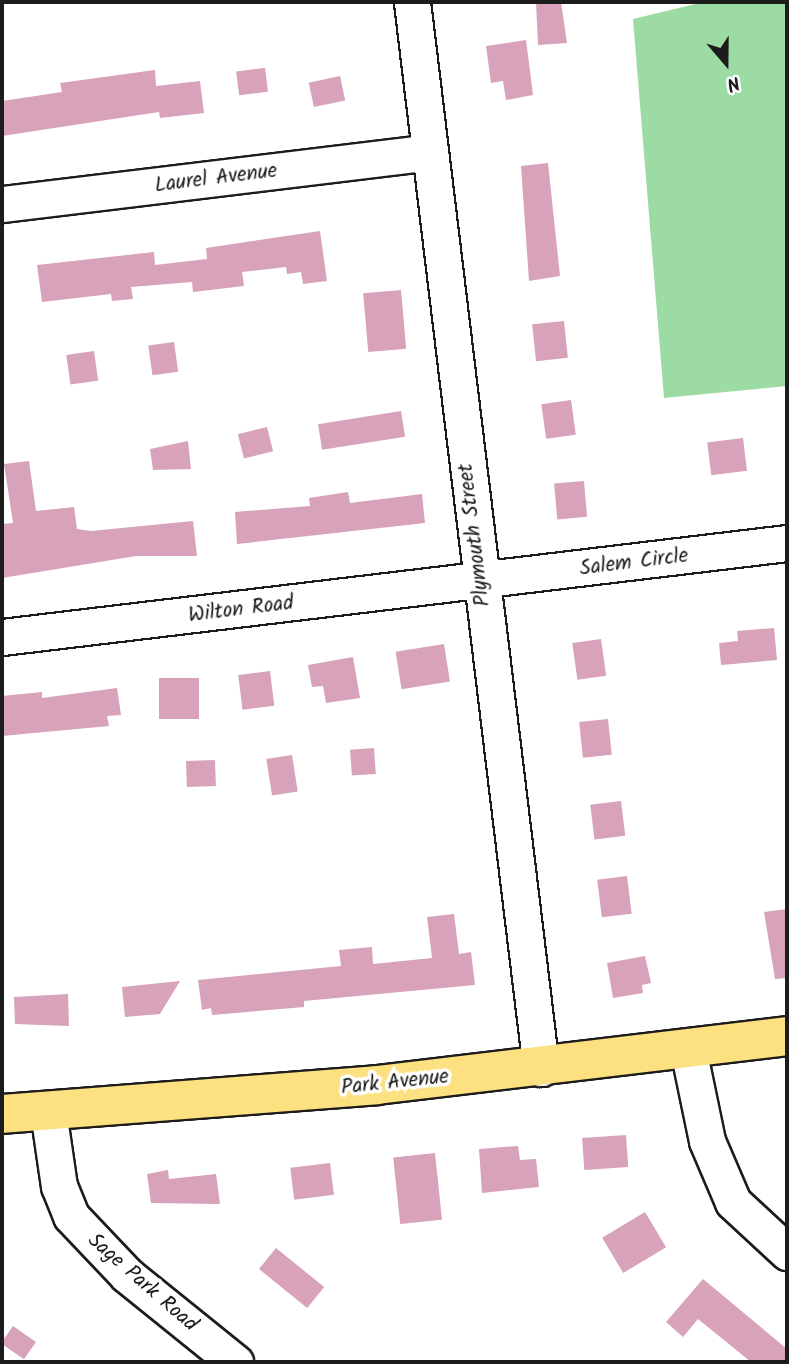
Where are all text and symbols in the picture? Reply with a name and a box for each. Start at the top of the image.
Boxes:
north arrow [691,28,761,98]
text: N [722,67,744,99]
street label: Laurel Avenue [153,159,279,199]
street label: Plymouth Street [454,462,496,608]
street label: Salem Circle [578,544,690,582]
street label: Wilton Road [187,591,295,629]
street label: Park Avenue [340,1065,450,1101]
street label: Sage Park Road [82,1228,202,1338]

